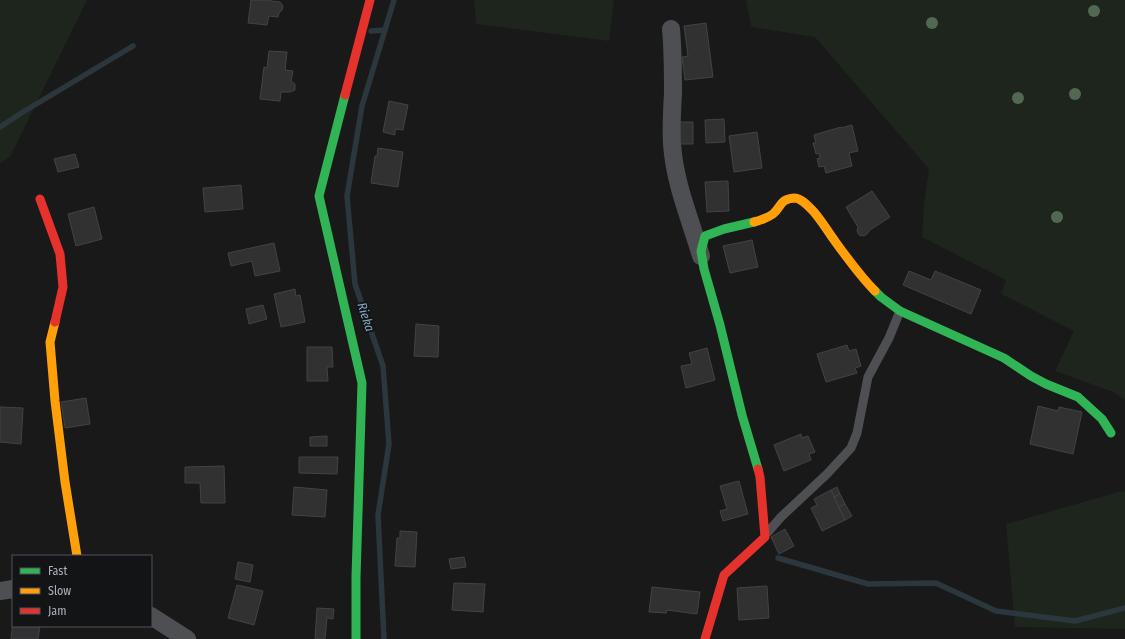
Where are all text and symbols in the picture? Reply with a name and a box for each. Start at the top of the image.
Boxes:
water label: Rieka [354,301,378,334]
legend [12,555,152,627]
text: Fast [48,564,67,578]
text: Slow [48,584,71,598]
text: Jam [48,604,66,618]

